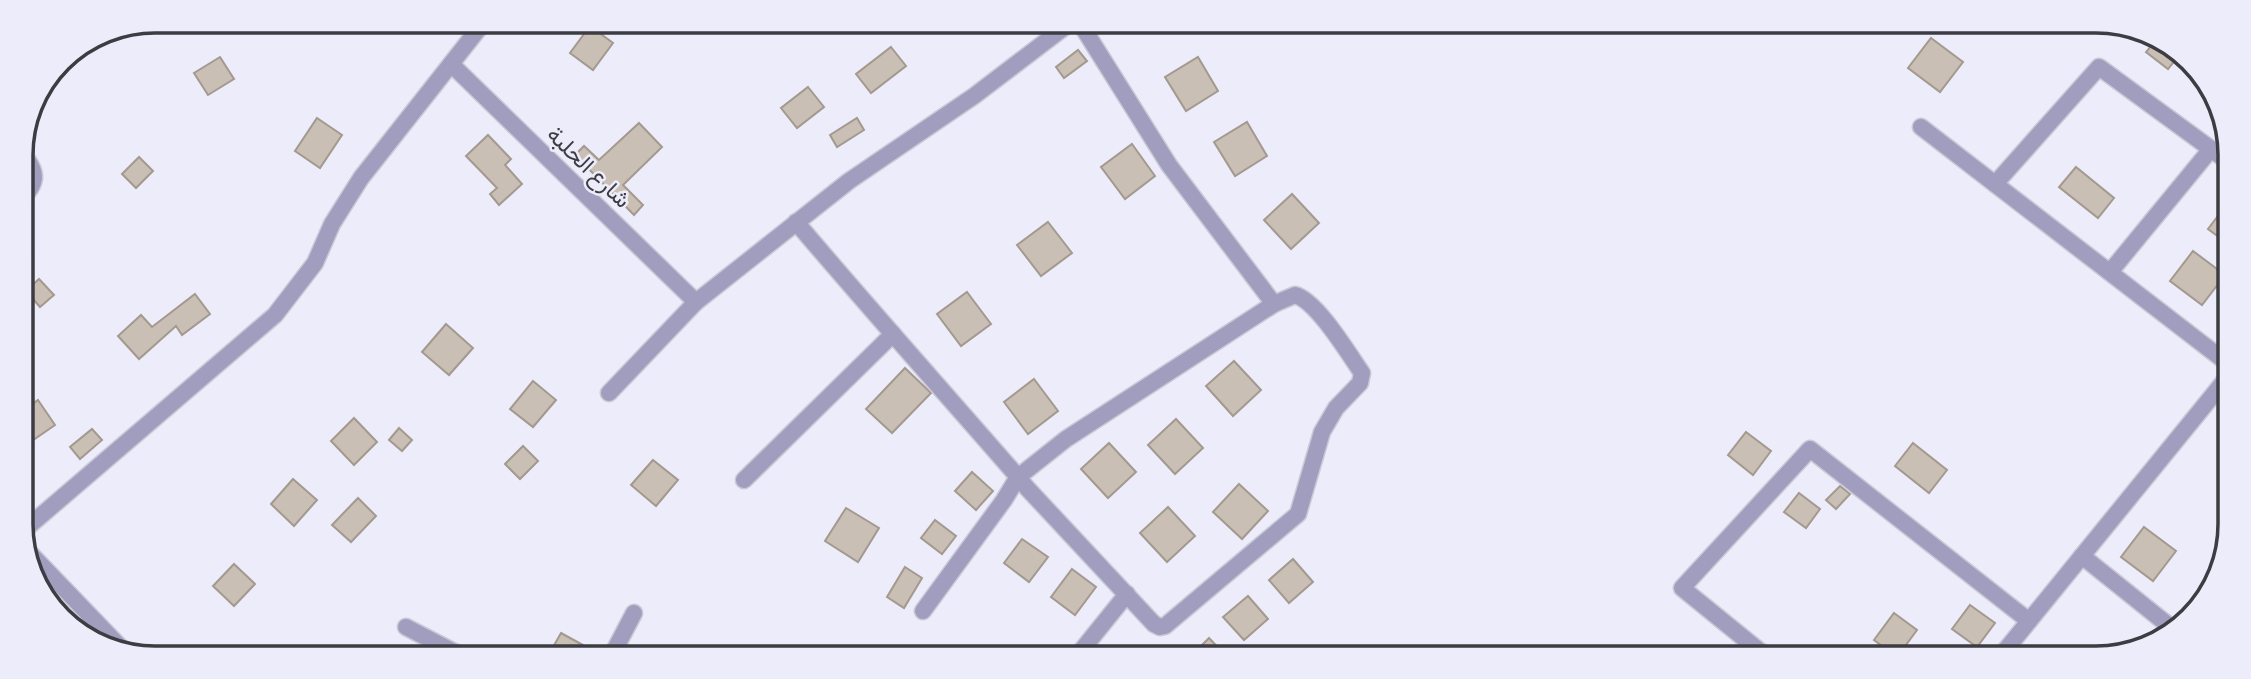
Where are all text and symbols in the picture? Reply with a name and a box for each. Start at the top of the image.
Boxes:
street label: شارع الحلبة [540,118,639,215]

